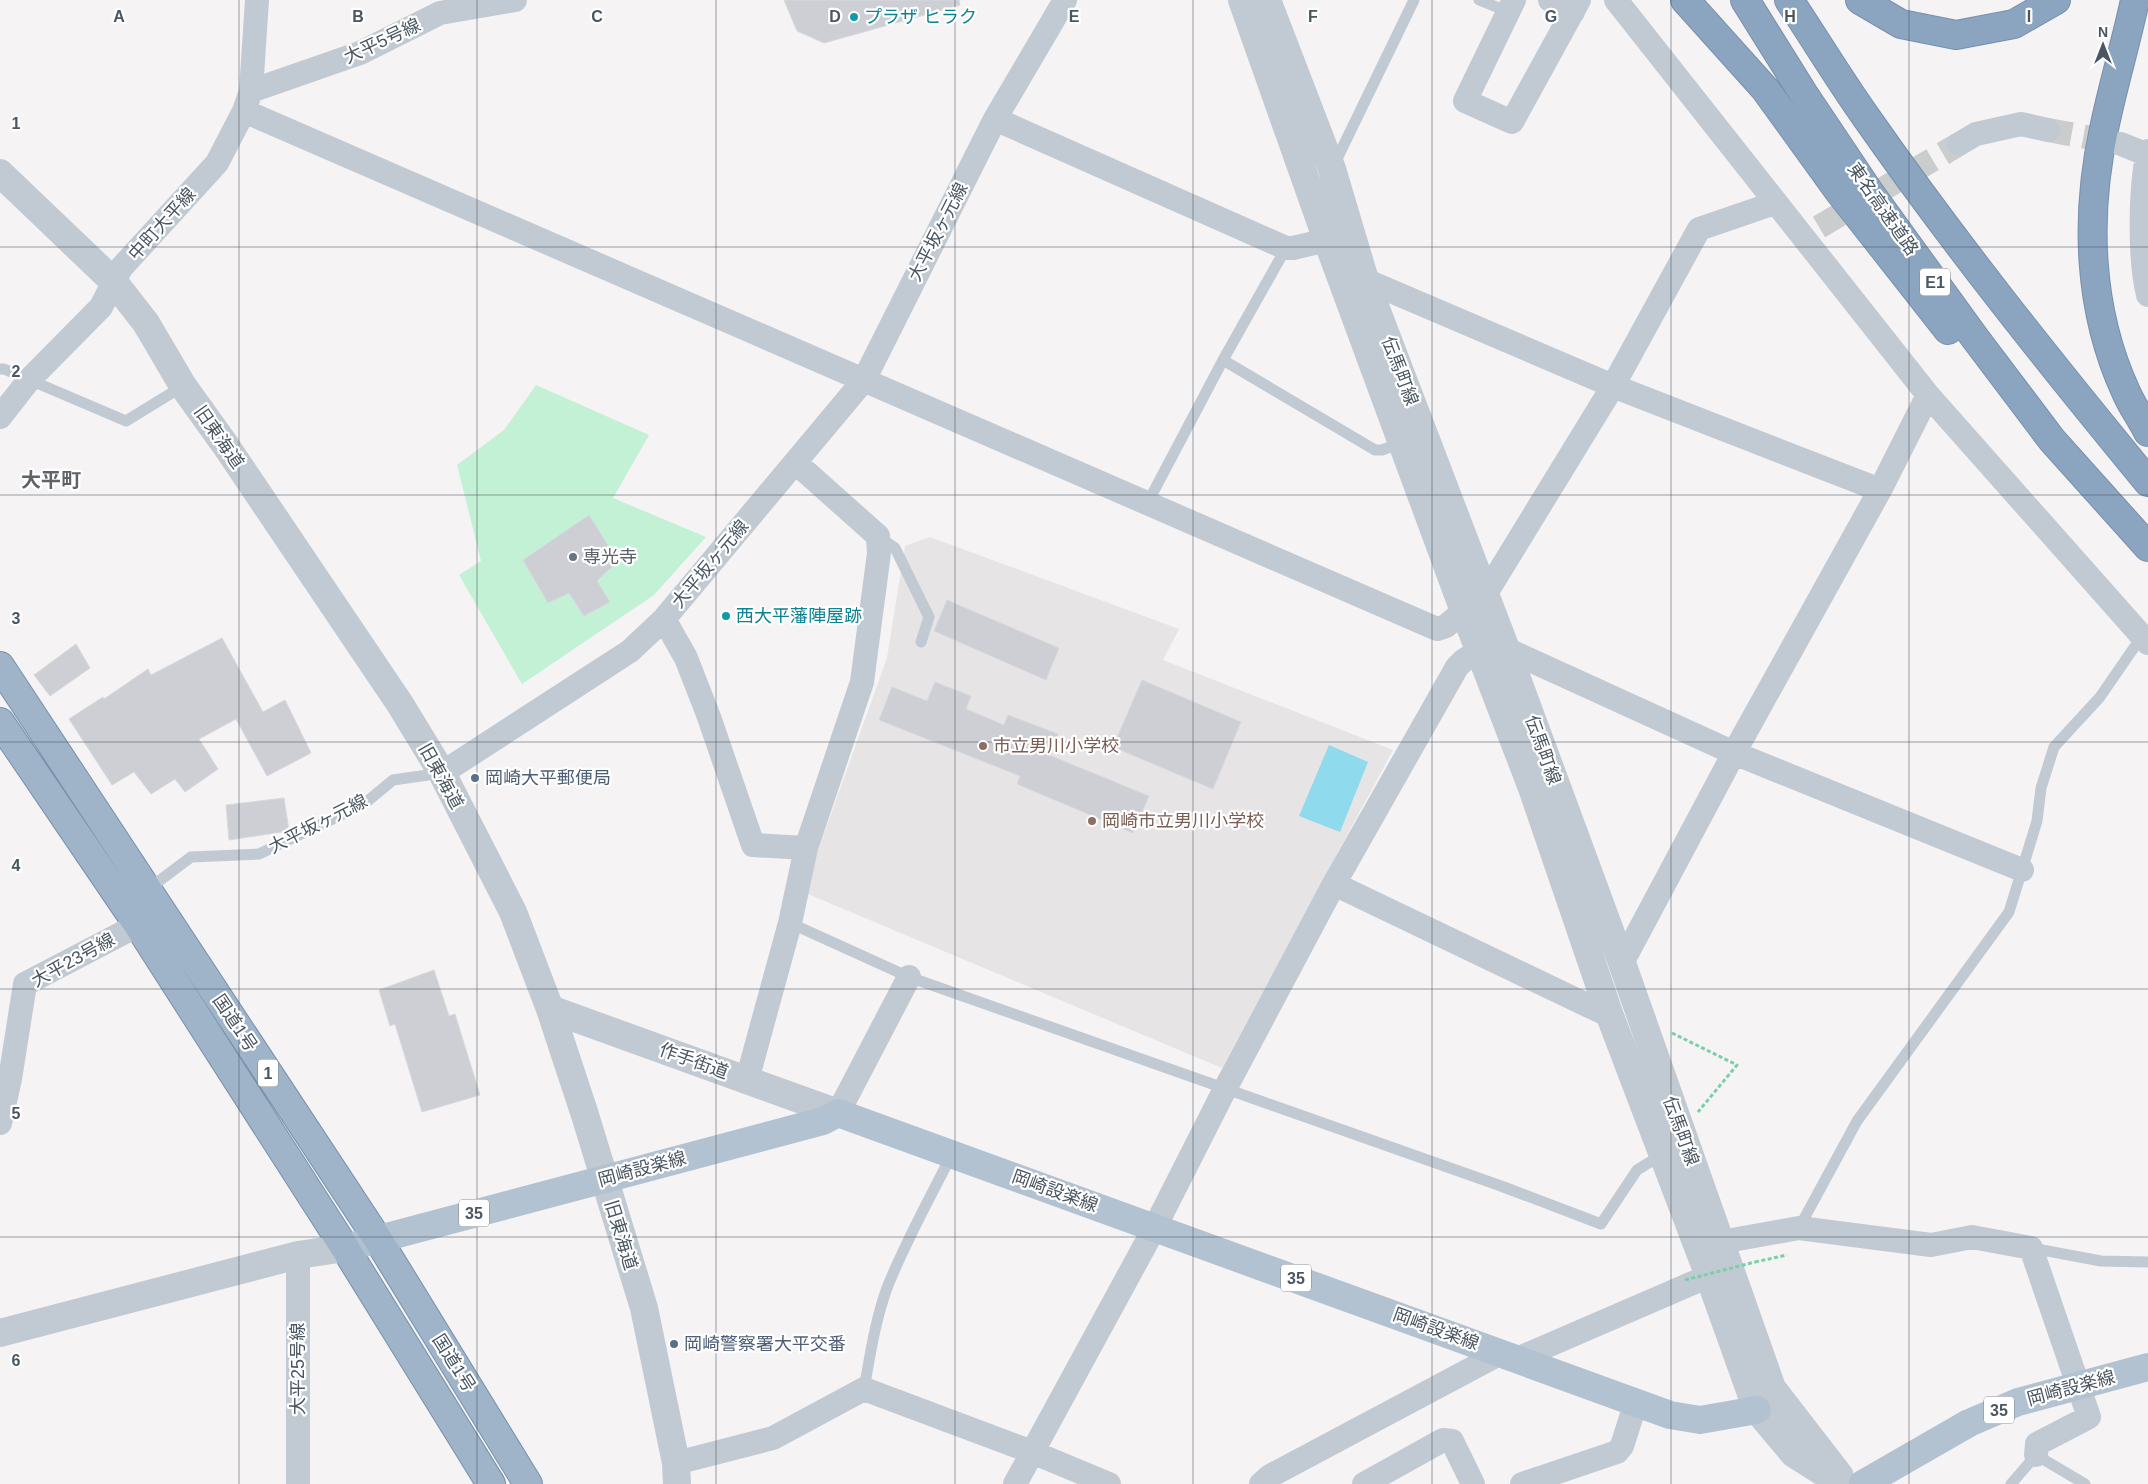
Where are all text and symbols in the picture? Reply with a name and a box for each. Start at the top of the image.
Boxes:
place label: プラザ ヒラク [864,7,977,27]
text: A [113,8,125,25]
text: B [352,8,364,25]
text: C [591,8,603,25]
text: D [829,8,841,25]
text: E [1069,8,1080,25]
text: F [1308,8,1318,25]
text: G [1545,8,1557,25]
text: H [1784,8,1796,25]
text: I [2027,8,2031,25]
marker: プラザ ヒラク [848,11,860,23]
street label: 大平5号線 [341,15,423,67]
north arrow [2078,20,2128,70]
text: N [2098,24,2108,40]
text: 1 [12,115,21,132]
street label: 東名高速道路 [1844,159,1922,259]
street label: 大平坂ヶ元線 [905,179,971,285]
street label: 中町大平線 [124,184,200,264]
road number: E1 [1920,268,1950,296]
street label: 伝馬町線 [1378,334,1422,408]
text: 2 [12,363,21,380]
street label: 旧東海道 [190,402,248,472]
district label: 大平町 [21,469,81,491]
street label: 大平坂ヶ元線 [668,516,752,612]
place label: 専光寺 [583,547,637,567]
marker: 専光寺 [567,551,579,563]
place label: 西大平藩陣屋跡 [736,606,862,626]
text: 3 [12,610,21,627]
marker: 西大平藩陣屋跡 [720,610,732,622]
street label: 伝馬町線 [1521,713,1565,787]
place label: 市立男川小学校 [993,736,1119,756]
street label: 旧東海道 [415,740,467,812]
marker: 市立男川小学校 [977,740,989,752]
place label: 岡崎大平郵便局 [485,768,611,788]
marker: 岡崎大平郵便局 [469,772,481,784]
street label: 大平坂ヶ元線 [265,791,371,857]
place label: 岡崎市立男川小学校 [1102,811,1264,831]
marker: 岡崎市立男川小学校 [1086,815,1098,827]
text: 4 [12,857,21,874]
street label: 大平23号線 [28,929,118,991]
street label: 国道1号 [209,991,261,1055]
street label: 作手街道 [657,1039,731,1083]
road number: 1 [258,1060,278,1086]
street label: 伝馬町線 [1659,1094,1703,1168]
text: 5 [12,1105,21,1122]
street label: 岡崎設楽線 [596,1148,688,1190]
street label: 岡崎設楽線 [1009,1166,1101,1216]
street label: 旧東海道 [601,1198,641,1272]
road number: 35 [459,1200,489,1226]
road number: 35 [1281,1264,1311,1292]
street label: 岡崎設楽線 [1390,1304,1482,1354]
street label: 大平25号線 [288,1323,308,1415]
street label: 国道1号 [429,1331,479,1395]
place label: 岡崎警察署大平交番 [684,1334,846,1354]
marker: 岡崎警察署大平交番 [668,1338,680,1350]
text: 6 [12,1352,21,1369]
street label: 岡崎設楽線 [2025,1367,2117,1409]
road number: 35 [1984,1396,2014,1424]

